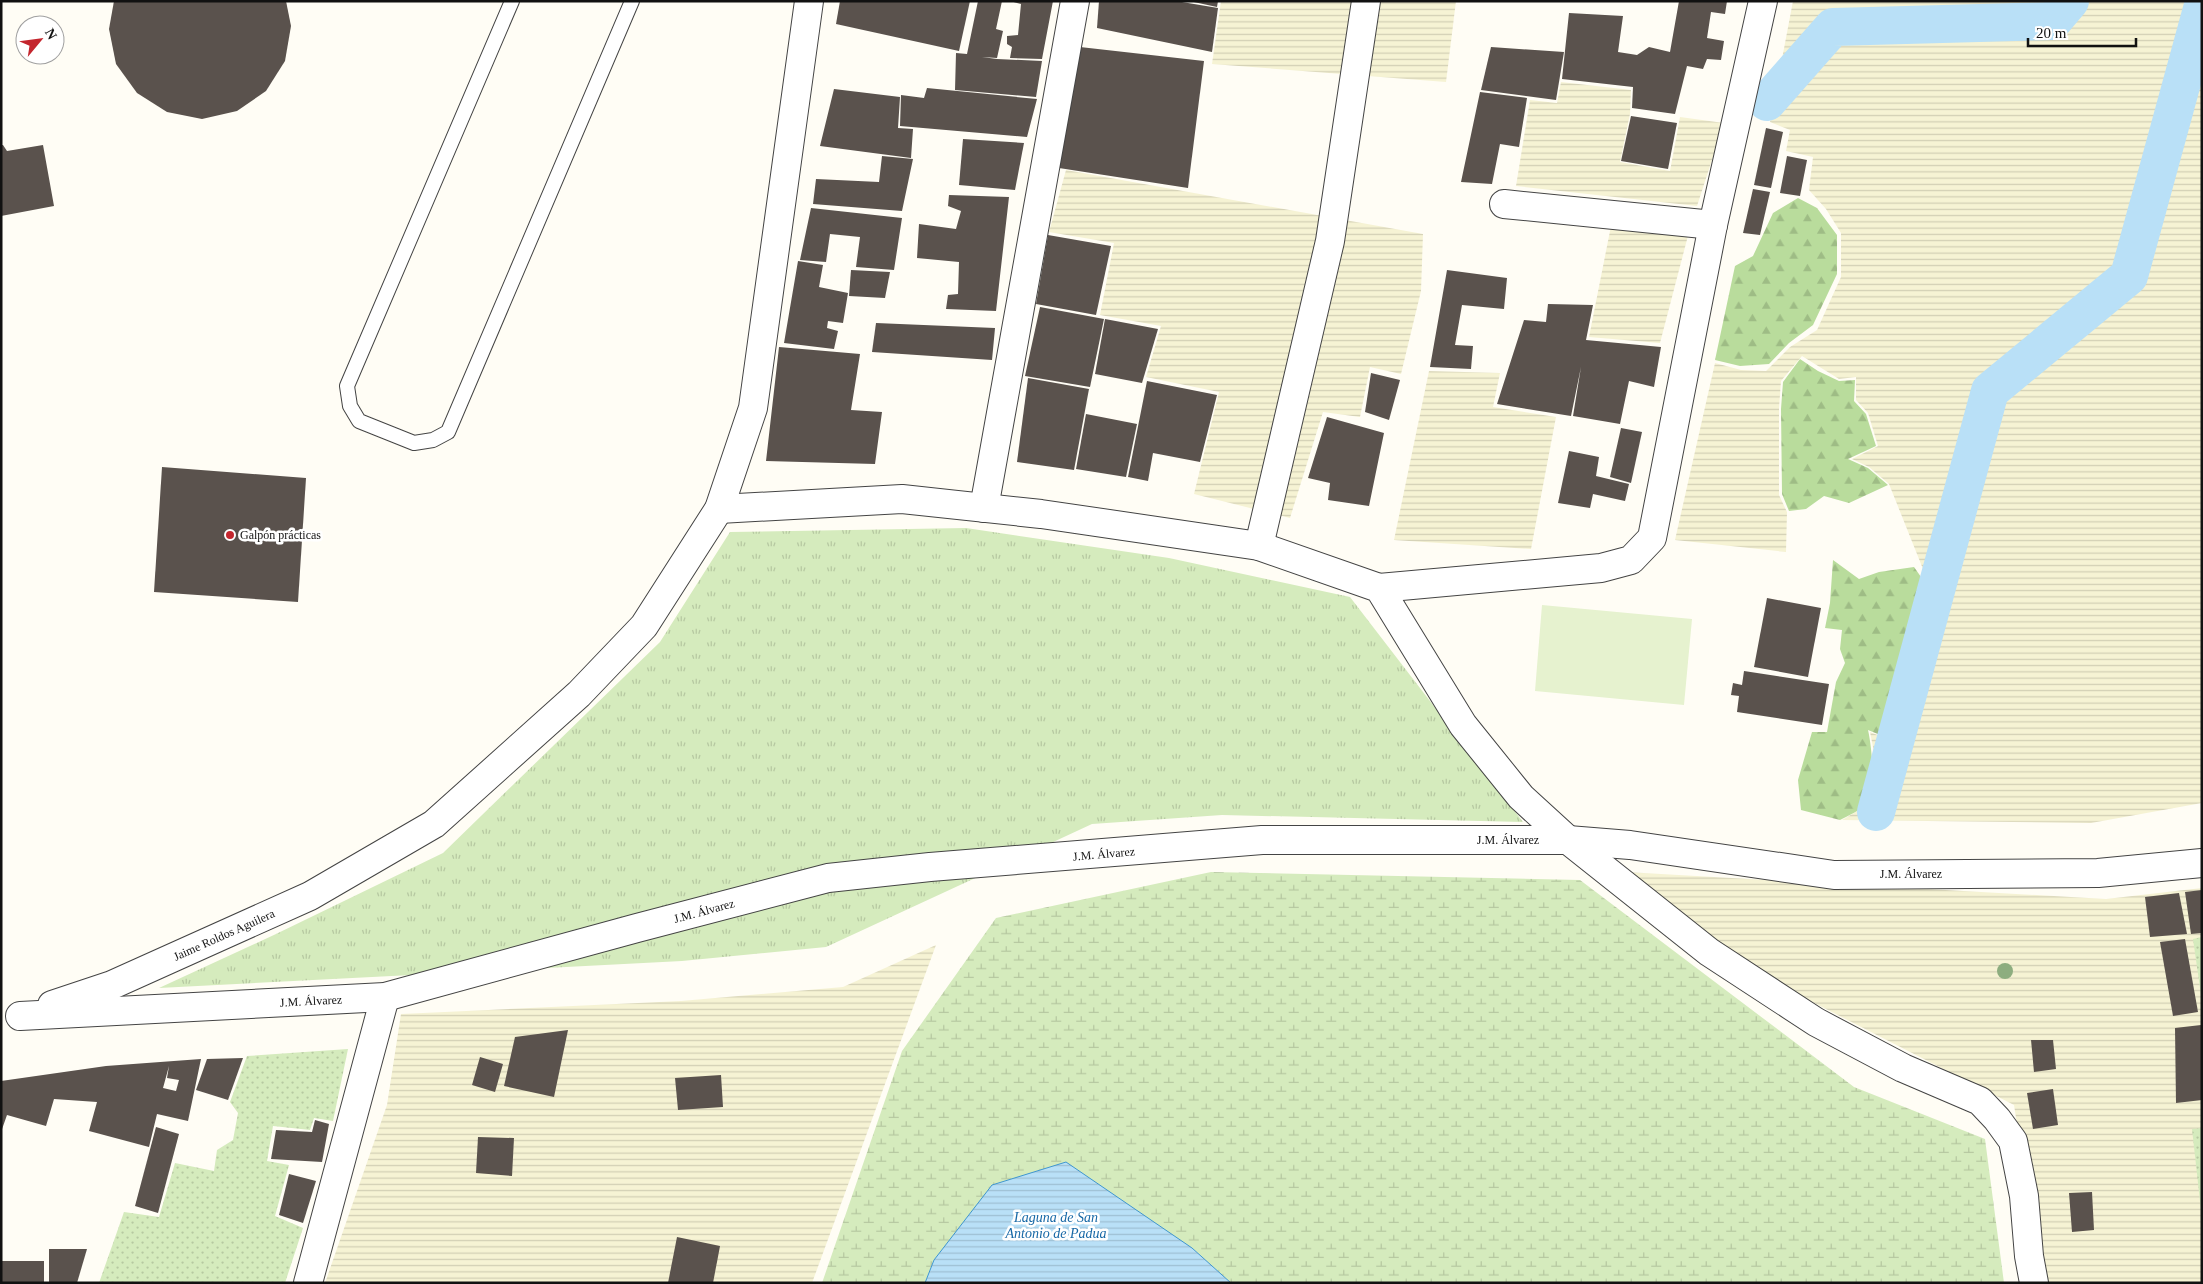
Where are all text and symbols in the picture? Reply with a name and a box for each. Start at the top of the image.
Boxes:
north arrow [15,15,65,65]
scale bar [2028,15,2136,47]
text: 20 m [2036,25,2067,41]
text: N [42,26,60,42]
place label: Galpón prácticas [240,528,321,542]
marker: Galpón prácticas [224,529,236,541]
street label: J.M. Álvarez [1477,833,1539,847]
street label: J.M. Álvarez [1072,844,1136,864]
street label: J.M. Álvarez [1880,867,1942,881]
street label: J.M. Álvarez [672,896,736,926]
street label: Jaime Roldos Aguilera [171,906,277,964]
street label: J.M. Álvarez [280,992,342,1010]
water label: Laguna de San Antonio de Padua [1004,1210,1107,1241]

